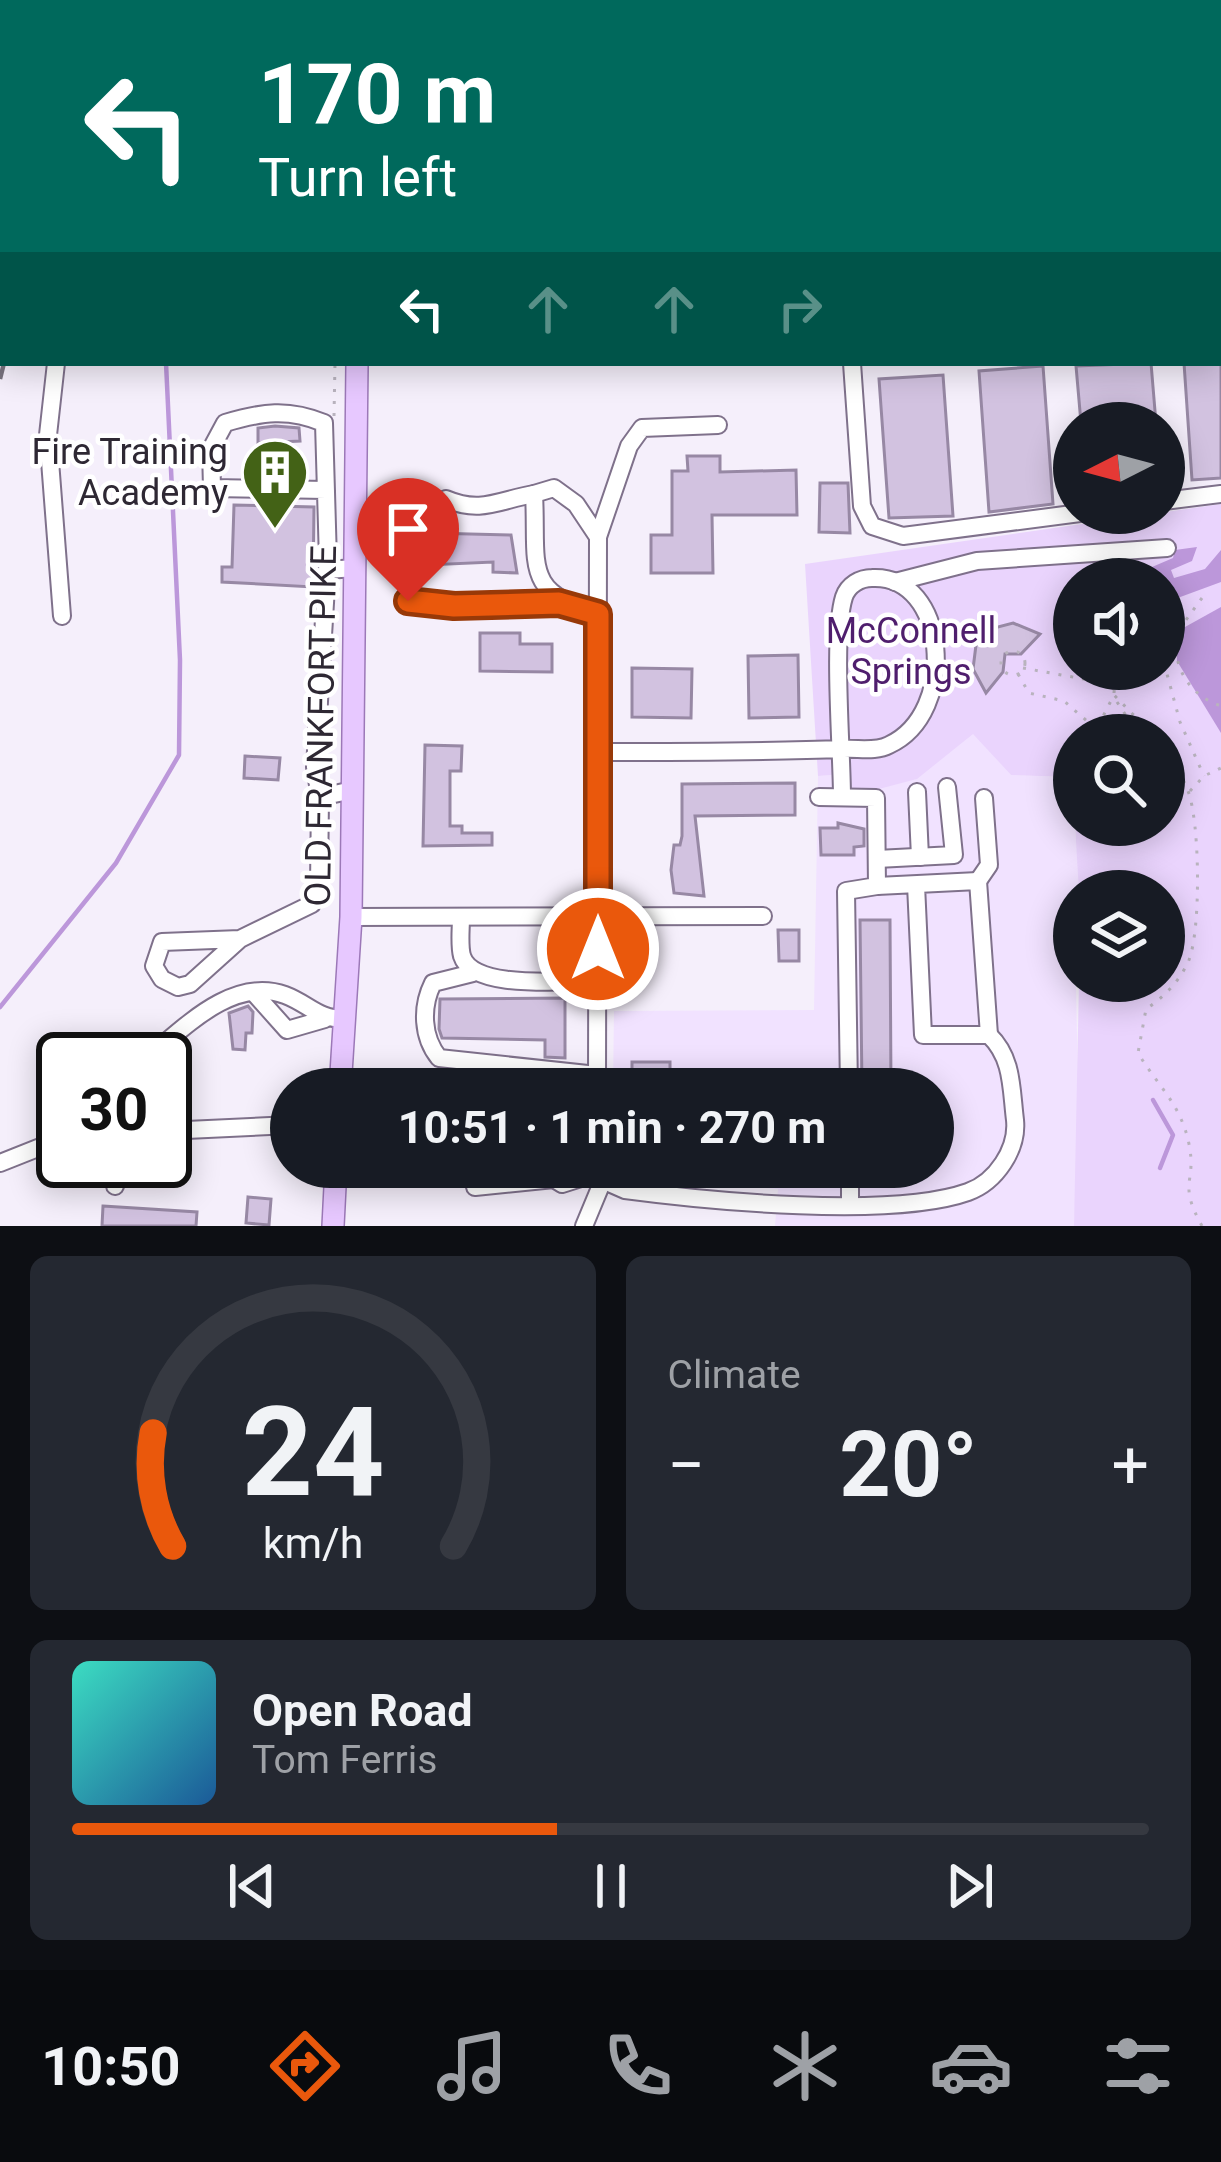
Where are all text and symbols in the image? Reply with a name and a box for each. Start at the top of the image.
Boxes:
text: 170 m [258,45,496,144]
icon: left [60,48,216,204]
text: Turn left [258,146,457,209]
icon: left [389,276,455,342]
icon: ahead [515,276,581,342]
icon: ahead [641,276,707,342]
icon: right [767,276,833,342]
north arrow [1053,402,1185,534]
map controls [1053,402,1185,1002]
place label: Fire Training Academy [31,431,228,514]
building icon: Fire Training Academy [240,437,310,531]
pin [357,478,459,601]
icon: arrive [375,496,441,562]
street label: OLD FRANKFORT PIKE [297,545,345,907]
button: sound [1053,558,1185,690]
park label: McConnell Springs [826,610,996,693]
button: search [1053,714,1185,846]
button: layers [1053,870,1185,1002]
position arrow [535,886,661,1012]
speed limit sign: 30 [36,1032,192,1188]
text: 10:51 · 1 min · 270 m [398,1101,826,1154]
text: Climate [668,1352,801,1398]
text: 24 [241,1379,384,1525]
text: 20° [839,1413,978,1518]
text: − [668,1427,705,1504]
text: + [1112,1427,1149,1504]
text: km/h [262,1518,363,1568]
text: Open Road [252,1684,473,1737]
text: Tom Ferris [252,1737,437,1783]
icon: previous [219,1853,285,1919]
icon: pause [578,1853,644,1919]
icon: next [937,1853,1003,1919]
icon: directions [263,2024,347,2108]
icon: music [430,2024,514,2108]
icon: phone [596,2024,680,2108]
icon: climate [763,2024,847,2108]
icon: car [929,2024,1013,2108]
icon: filters [1096,2024,1180,2108]
text: 10:50 [41,2035,180,2098]

